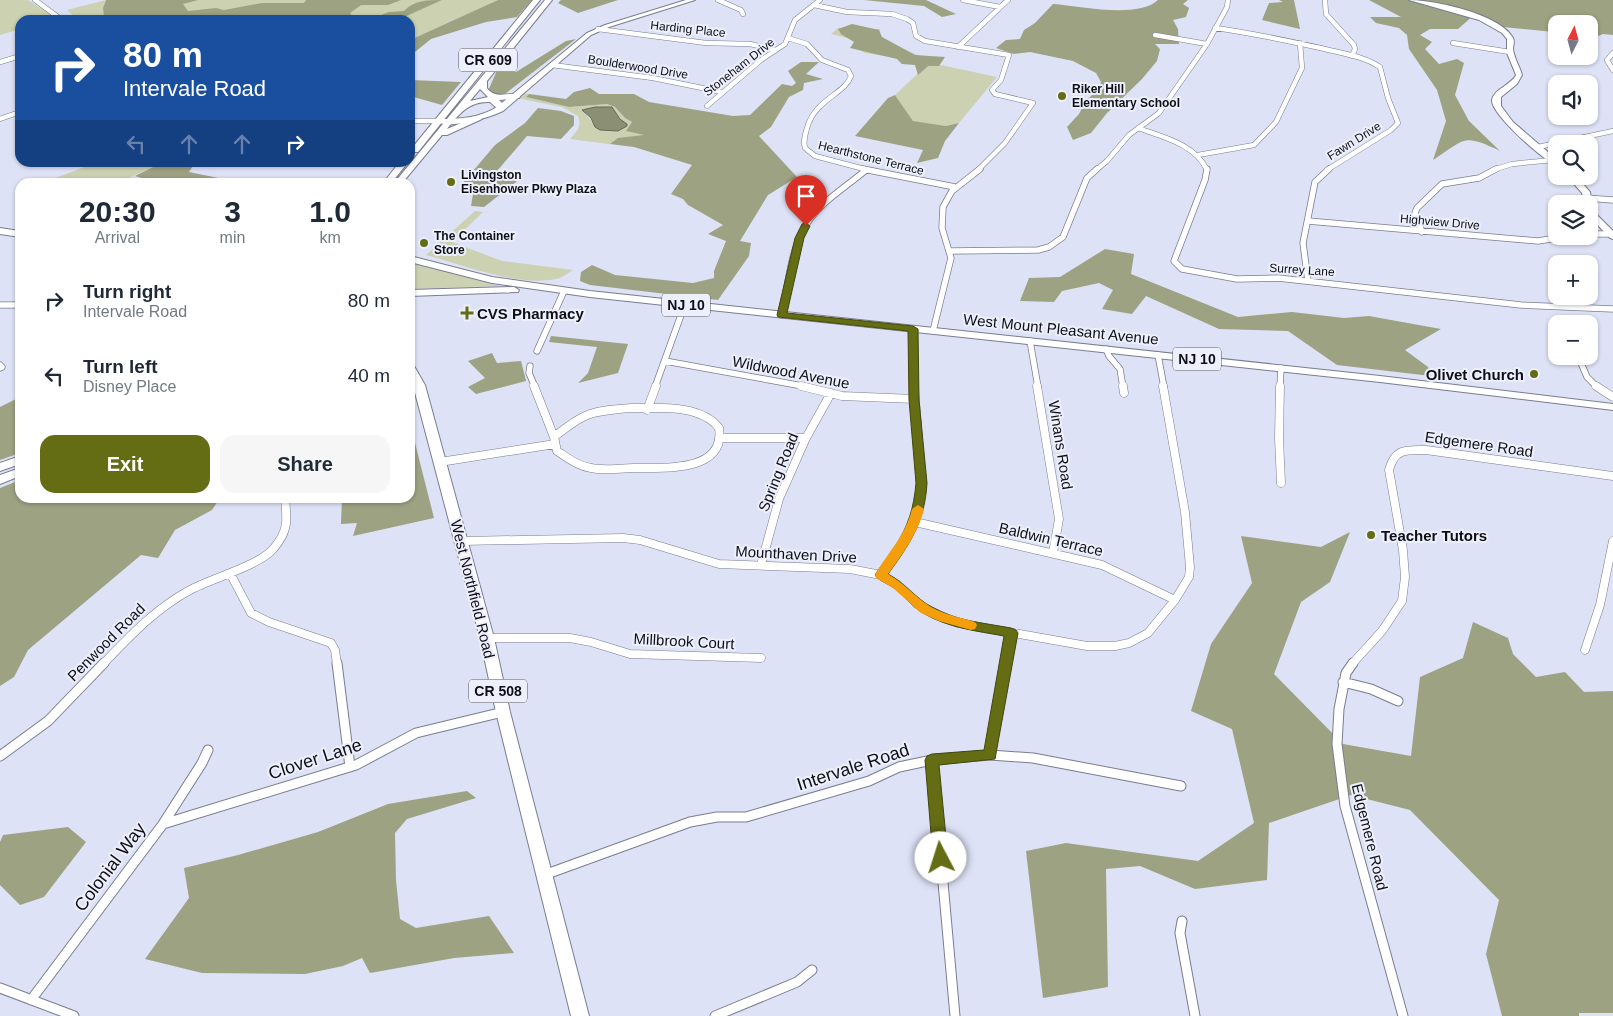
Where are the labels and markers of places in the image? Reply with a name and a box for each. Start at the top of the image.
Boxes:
place label: Riker Hill Elementary School [1072,82,1180,110]
marker: Riker Hill Elementary School [1056,90,1068,102]
place label: Livingston Eisenhower Pkwy Plaza [461,168,597,196]
pin [785,175,827,226]
marker: Livingston Eisenhower Pkwy Plaza [445,176,457,188]
place label: The Container Store [434,229,515,257]
marker: The Container Store [418,237,430,249]
place label: CVS Pharmacy [477,305,584,322]
marker: CVS Pharmacy [461,307,473,319]
place label: Olivet Church [1426,366,1524,383]
marker: Olivet Church [1528,368,1540,380]
place label: Teacher Tutors [1381,527,1487,544]
marker: Teacher Tutors [1365,529,1377,541]

